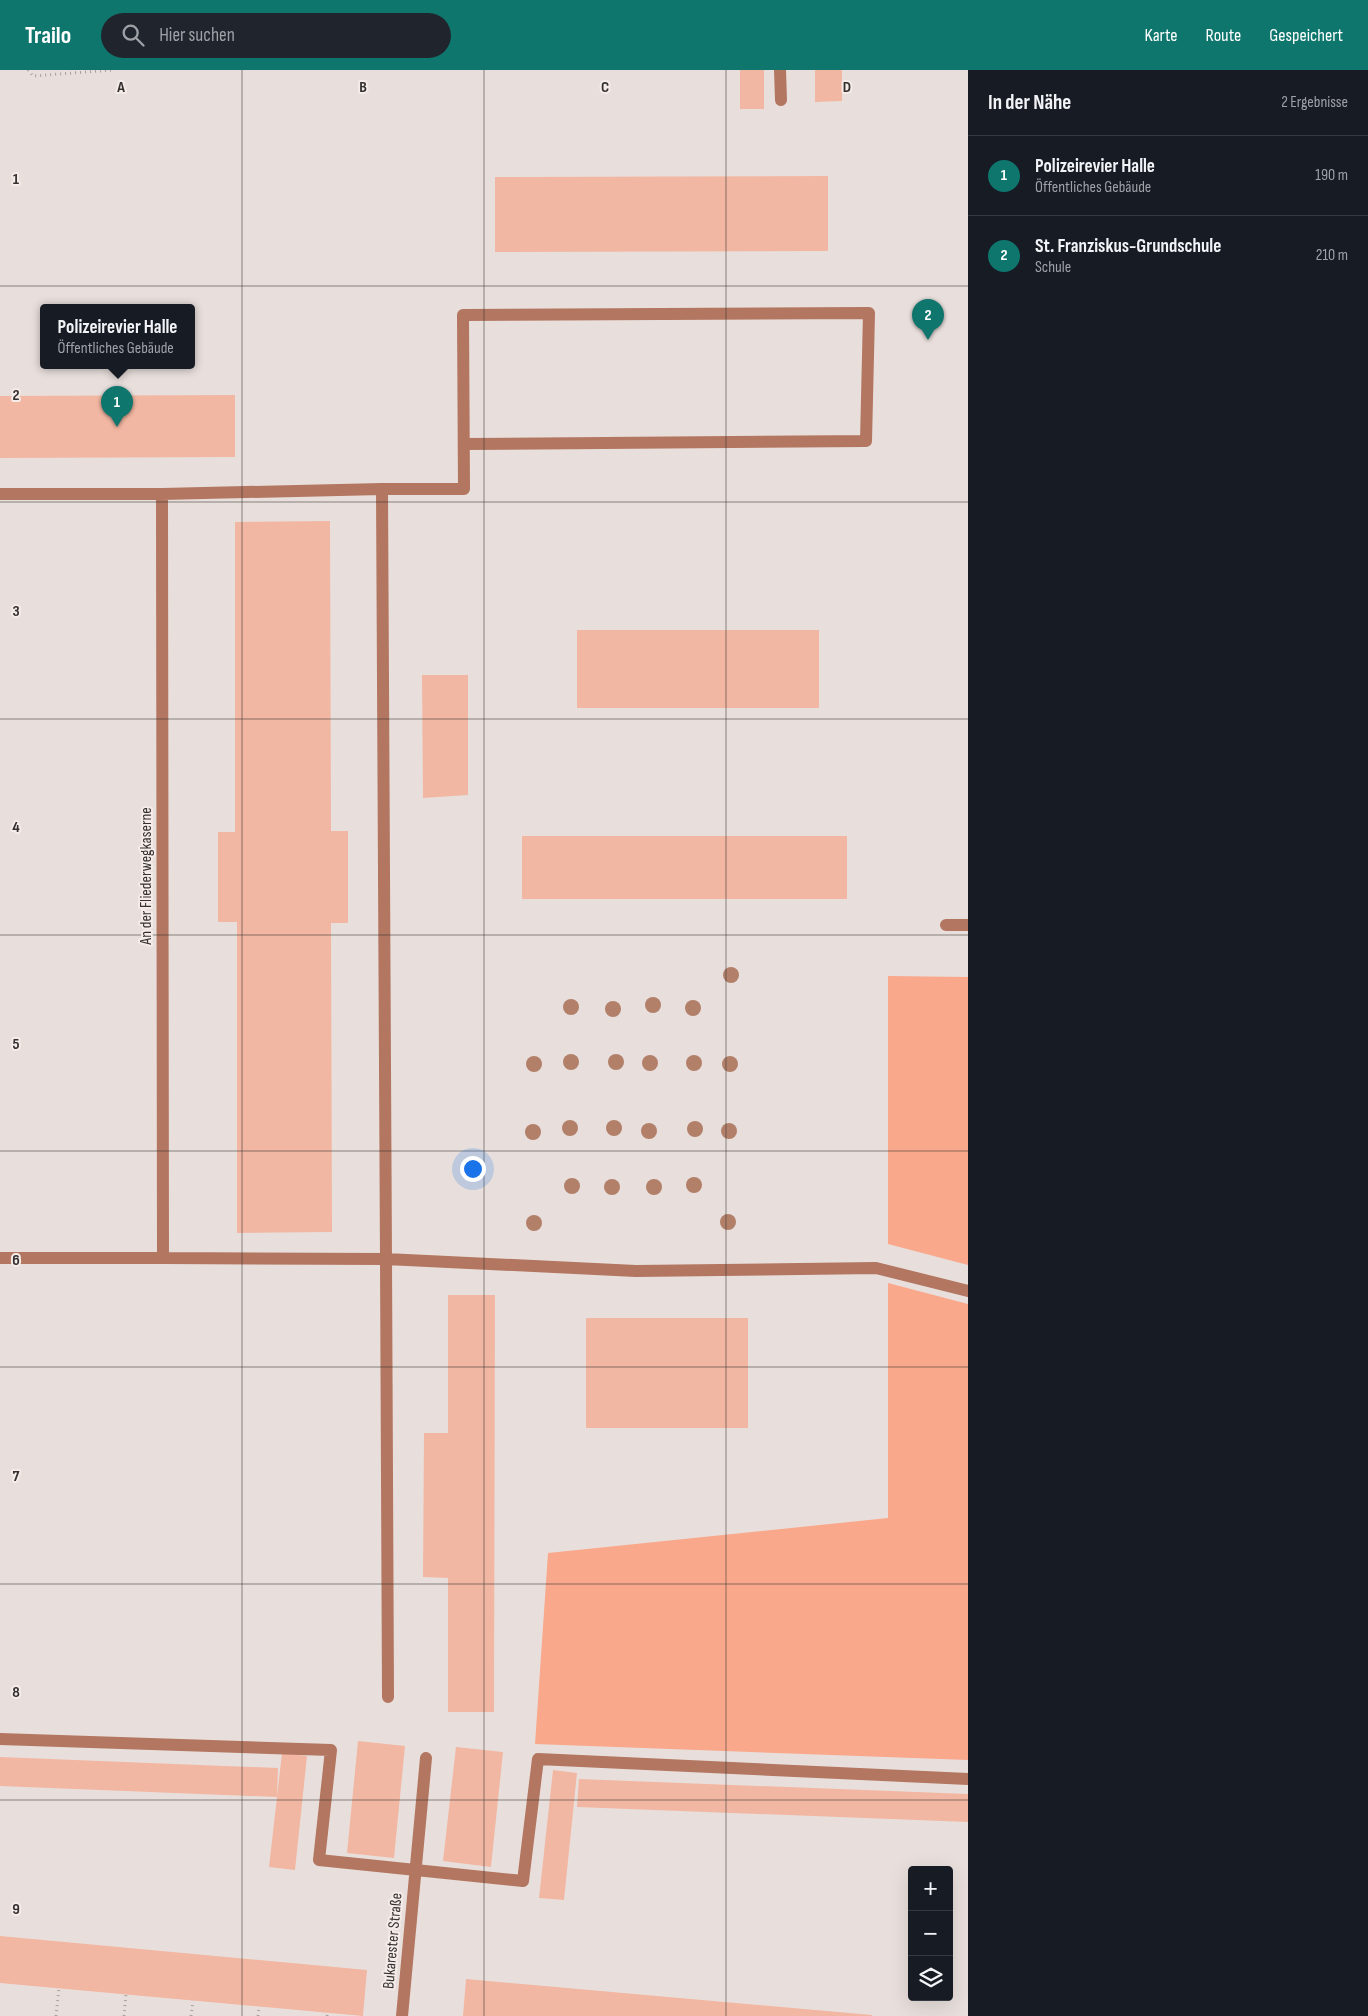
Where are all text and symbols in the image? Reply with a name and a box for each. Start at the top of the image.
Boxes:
search box [101,13,451,58]
text: Trailo [25,21,71,50]
icon: search [119,21,147,49]
text: Hier suchen [159,24,235,47]
text: Karte [1145,25,1178,46]
text: Route [1206,25,1241,46]
text: Gespeichert [1269,25,1343,46]
text: A [116,78,125,97]
text: B [359,78,367,97]
text: C [601,78,609,97]
text: D [843,78,851,97]
text: In der Nähe [988,90,1071,115]
text: 2 Ergebnisse [1281,93,1348,112]
text: Polizeirevier Halle [1035,155,1155,178]
text: 1 [1001,166,1007,185]
text: 190 m [1315,166,1348,185]
text: 1 [13,170,20,189]
text: Öffentliches Gebäude [1035,178,1151,197]
text: St. Franziskus-Grundschule [1035,235,1221,258]
text: 2 [1000,246,1008,265]
text: 210 m [1316,246,1348,265]
text: Schule [1035,258,1071,277]
pin: 2 [912,299,944,340]
popup [40,304,195,369]
text: Polizeirevier Halle [58,316,177,339]
text: Öffentliches Gebäude [58,339,174,358]
text: 2 [12,386,20,405]
pin: 1 [101,386,133,427]
text: 3 [12,602,20,621]
street label: An der Fliederwegkaserne [137,807,156,946]
text: 4 [12,818,20,837]
text: 5 [12,1035,20,1054]
your location [460,1156,486,1182]
text: 6 [12,1251,20,1270]
text: 7 [13,1467,20,1486]
text: 8 [12,1683,20,1702]
map controls [908,1866,953,2001]
button: + [908,1866,953,1911]
street label: Bukarester Straße [379,1892,407,1990]
text: 9 [12,1900,20,1919]
button: − [908,1911,953,1956]
button: layers [908,1956,953,2001]

